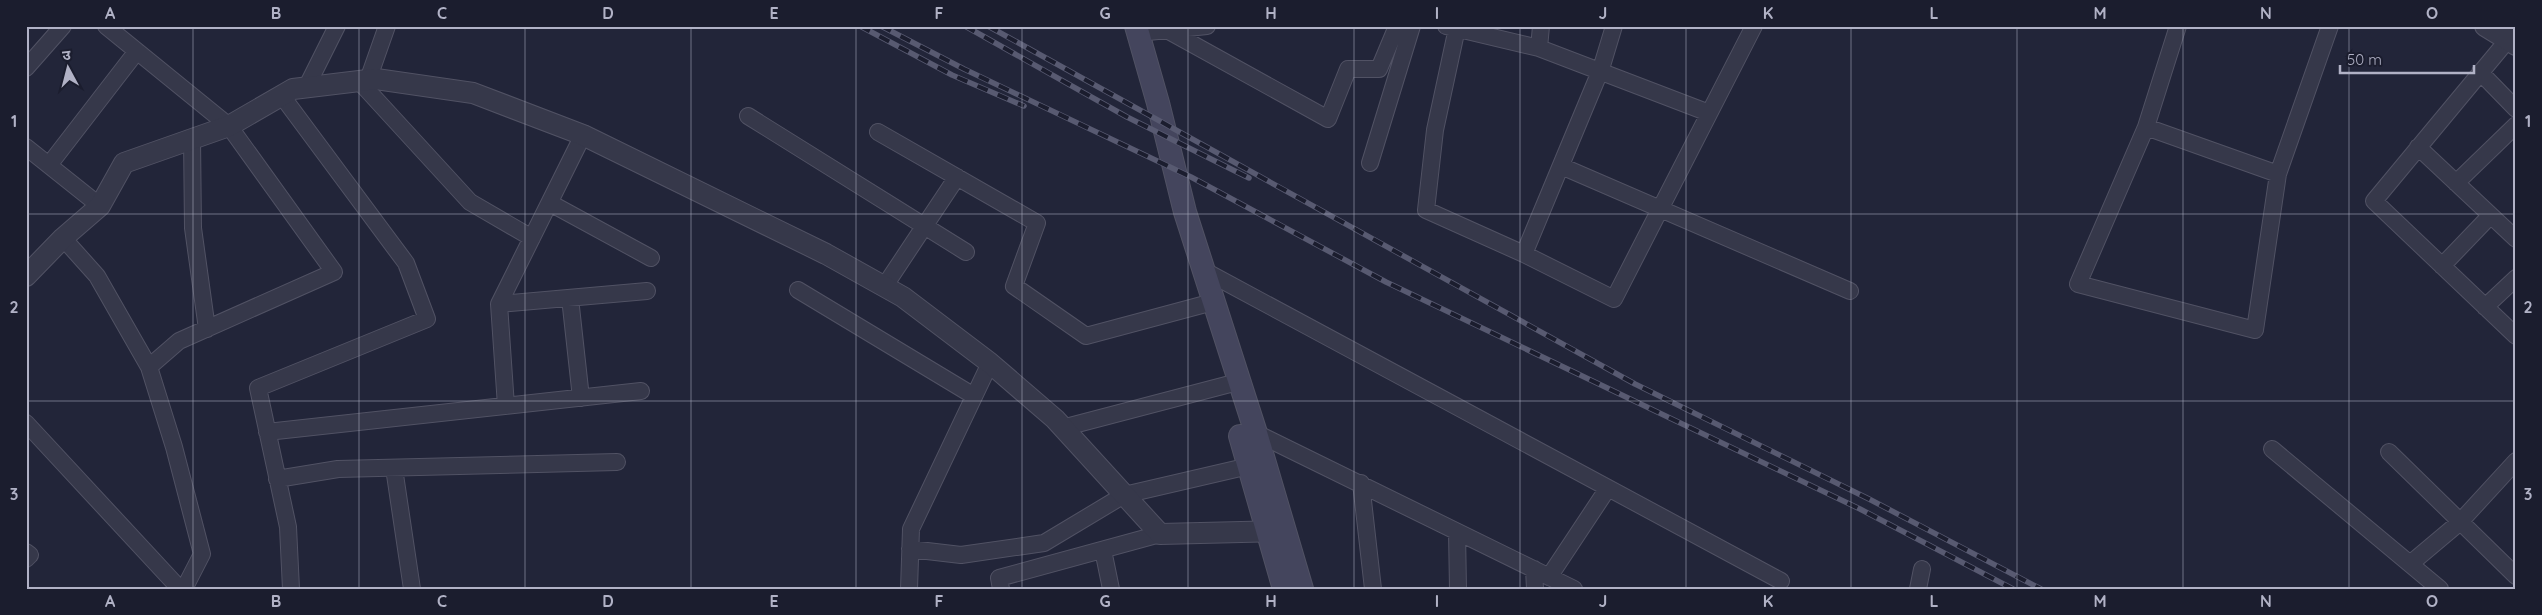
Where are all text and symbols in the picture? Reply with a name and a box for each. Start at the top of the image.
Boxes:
text: A [105,3,116,23]
text: B [271,3,281,23]
text: C [437,3,447,23]
text: D [602,3,614,23]
text: E [769,3,779,23]
text: F [935,3,944,23]
text: G [1099,3,1111,23]
text: H [1265,3,1277,23]
text: I [1435,3,1439,23]
text: J [1599,3,1607,23]
text: K [1763,3,1773,23]
text: L [1930,3,1939,23]
text: M [2093,3,2107,23]
text: N [2260,3,2272,23]
text: O [2426,3,2438,23]
north arrow [42,42,92,92]
scale bar [2340,42,2473,74]
text: उ [61,46,72,65]
text: 50 m [2347,50,2382,69]
text: 1 [11,111,17,131]
text: 1 [2525,111,2531,131]
text: 2 [9,297,19,317]
text: 2 [2523,297,2533,317]
text: 3 [10,484,18,504]
text: 3 [2524,484,2532,504]
text: A [105,591,116,611]
text: B [271,591,281,611]
text: C [437,591,447,611]
text: D [602,591,614,611]
text: E [769,591,779,611]
text: F [935,591,944,611]
text: G [1099,591,1111,611]
text: H [1265,591,1277,611]
text: I [1435,591,1439,611]
text: J [1599,591,1607,611]
text: K [1763,591,1773,611]
text: L [1930,591,1939,611]
text: M [2093,591,2107,611]
text: N [2260,591,2272,611]
text: O [2426,591,2438,611]

